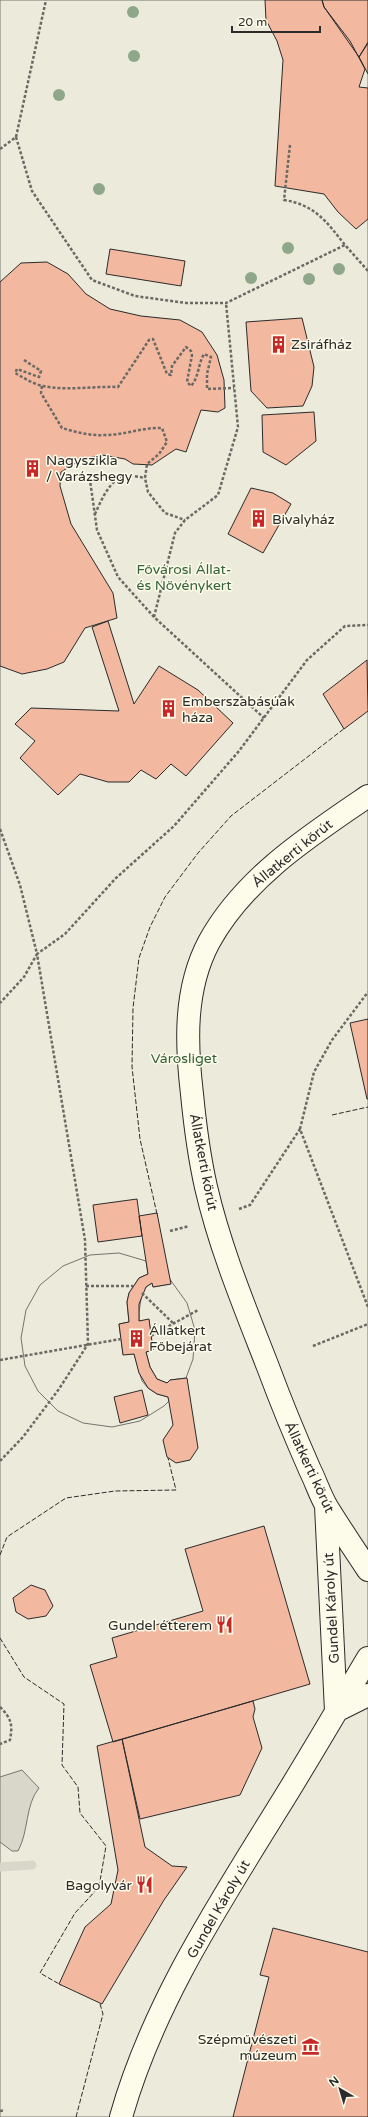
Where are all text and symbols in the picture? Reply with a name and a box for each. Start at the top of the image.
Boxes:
scale bar [232,8,320,34]
text: 20 m [238,15,267,29]
building icon: Zsiráfház [268,334,288,354]
place label: Zsiráfház [291,336,352,353]
place label: Nagyszikla / Varázshegy [46,452,133,485]
building icon: Nagyszikla / Varázshegy [23,458,43,478]
building icon: Bivalyház [249,509,269,529]
place label: Bivalyház [272,511,335,528]
park label: Fővárosi Állat- és Növénykert [136,561,232,594]
place label: Emberszabásúak háza [182,693,295,726]
building icon: Emberszabásúak háza [159,699,179,719]
street label: Állatkerti körút [249,815,337,891]
park label: Városliget [151,1050,218,1067]
street label: Állatkerti körút [186,1112,221,1213]
place label: Állatkert Főbejárat [149,1322,213,1355]
building icon: Állatkert Főbejárat [126,1328,146,1348]
street label: Állatkerti körút [281,1419,338,1516]
street label: Gundel Károly út [320,1551,343,1664]
restaurant icon: Gundel étterem [215,1615,235,1635]
place label: Gundel étterem [108,1617,212,1634]
street label: Gundel Károly út [183,1856,254,1962]
restaurant icon: Bagolyvár [135,1875,155,1895]
place label: Bagolyvár [66,1877,133,1894]
place label: Szépművészeti múzeum [198,2031,297,2064]
museum icon: Szépművészeti múzeum [300,2037,320,2057]
north arrow [320,2069,360,2109]
text: N [327,2074,342,2089]

